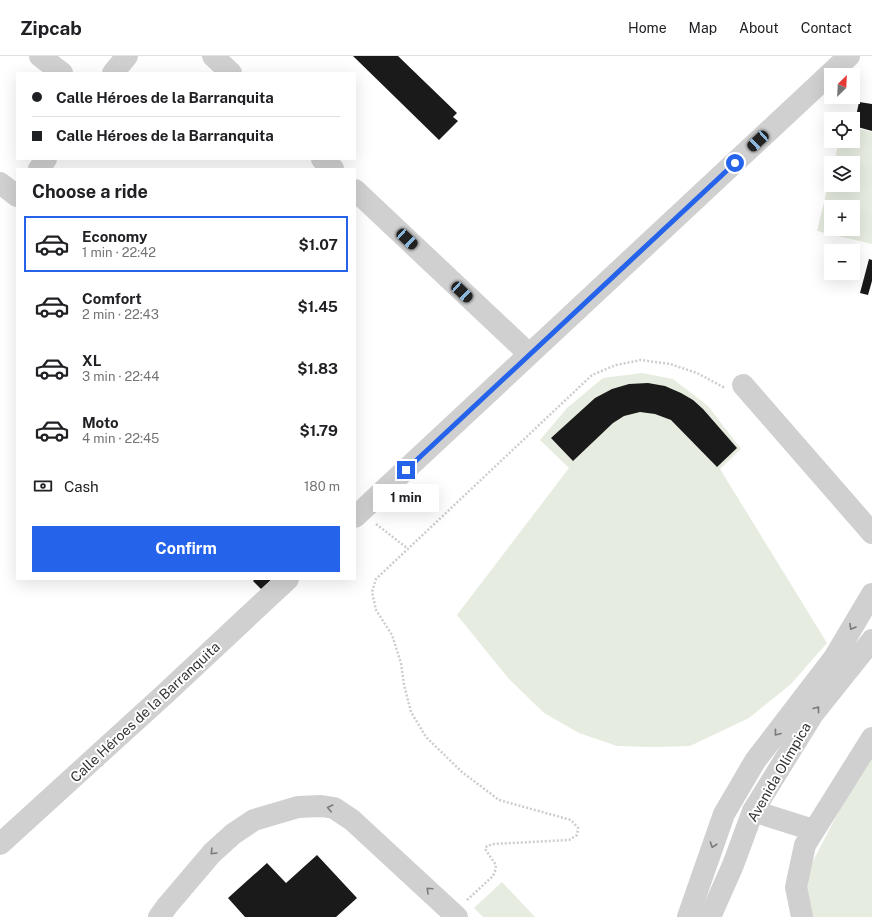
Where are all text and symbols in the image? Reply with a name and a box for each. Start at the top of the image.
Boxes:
text: Zipcab [20,17,82,39]
text: Home [628,20,667,36]
text: Map [689,20,717,36]
text: About [739,20,779,36]
text: Contact [801,20,852,36]
north arrow [824,68,860,104]
map controls [824,68,860,280]
text: Calle Héroes de la Barranquita [56,89,274,106]
button: locate [824,112,860,148]
text: Calle Héroes de la Barranquita [56,127,274,144]
car [745,128,771,154]
route start [726,154,744,172]
button: layers [824,156,860,192]
text: Choose a ride [32,181,148,202]
button: + [824,200,860,236]
icon: car [34,226,70,262]
car [394,226,420,252]
text: Economy [82,228,147,245]
text: $1.07 [299,236,338,253]
button: − [824,244,860,280]
text: 1 min · 22:42 [82,245,156,260]
car [449,279,475,305]
icon: car [34,288,70,324]
text: Comfort [82,290,142,307]
text: $1.45 [298,298,338,315]
text: 2 min · 22:43 [82,307,159,322]
icon: car [34,350,70,386]
text: XL [82,352,101,369]
text: $1.83 [297,360,338,377]
text: 3 min · 22:44 [82,369,159,384]
icon: car [34,412,70,448]
text: Moto [82,414,119,431]
text: $1.79 [299,422,338,439]
text: 4 min · 22:45 [82,431,159,446]
route end [397,461,415,479]
icon: cash [32,475,54,497]
text: Cash [64,478,99,495]
text: 180 m [304,479,340,494]
callout: 1 min [373,484,439,512]
text: 1 min [390,490,422,505]
button: Confirm [32,526,340,572]
one-way arrow [850,623,857,630]
street label: Calle Héroes de la Barranquita [67,639,223,785]
one-way arrow [812,707,819,714]
street label: Avenida Olímpica [744,720,814,824]
one-way arrow [774,728,781,735]
one-way arrow [326,804,333,812]
one-way arrow [710,842,718,849]
one-way arrow [211,847,218,855]
one-way arrow [426,888,433,895]

